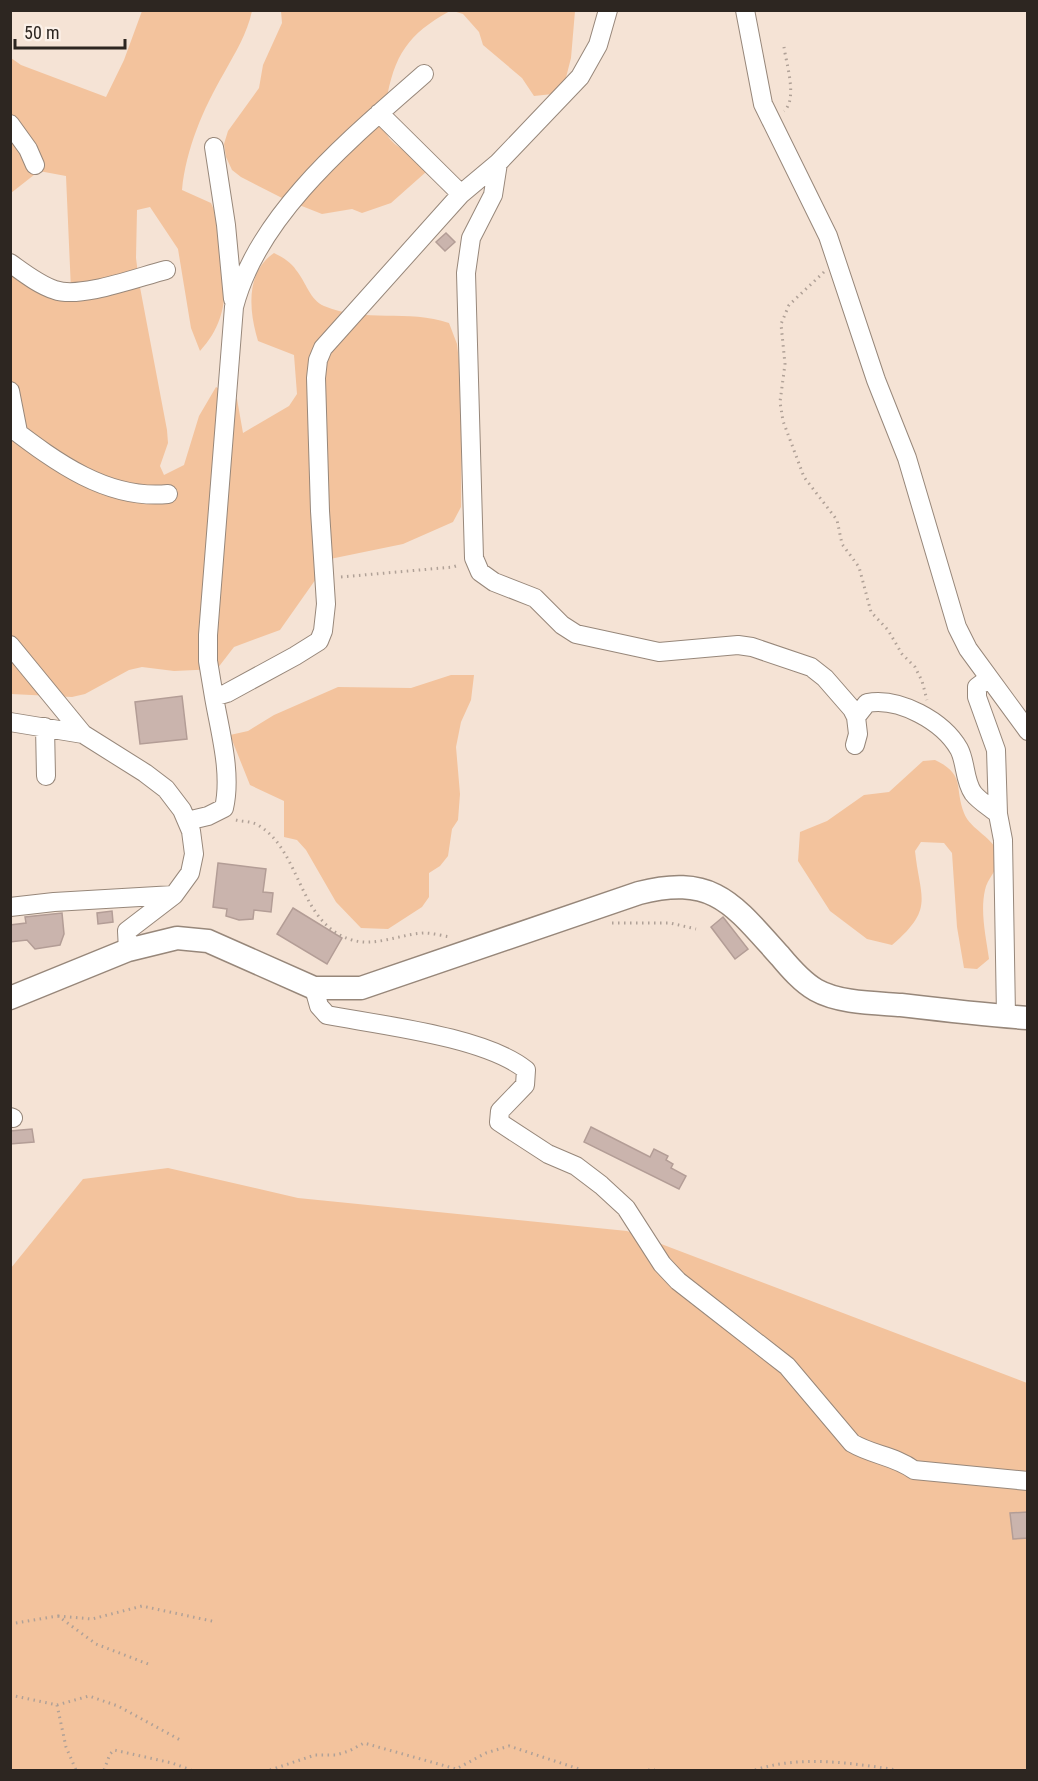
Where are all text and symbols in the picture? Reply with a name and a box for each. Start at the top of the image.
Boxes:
scale bar [15,12,124,50]
text: 50 m [24,22,59,43]

